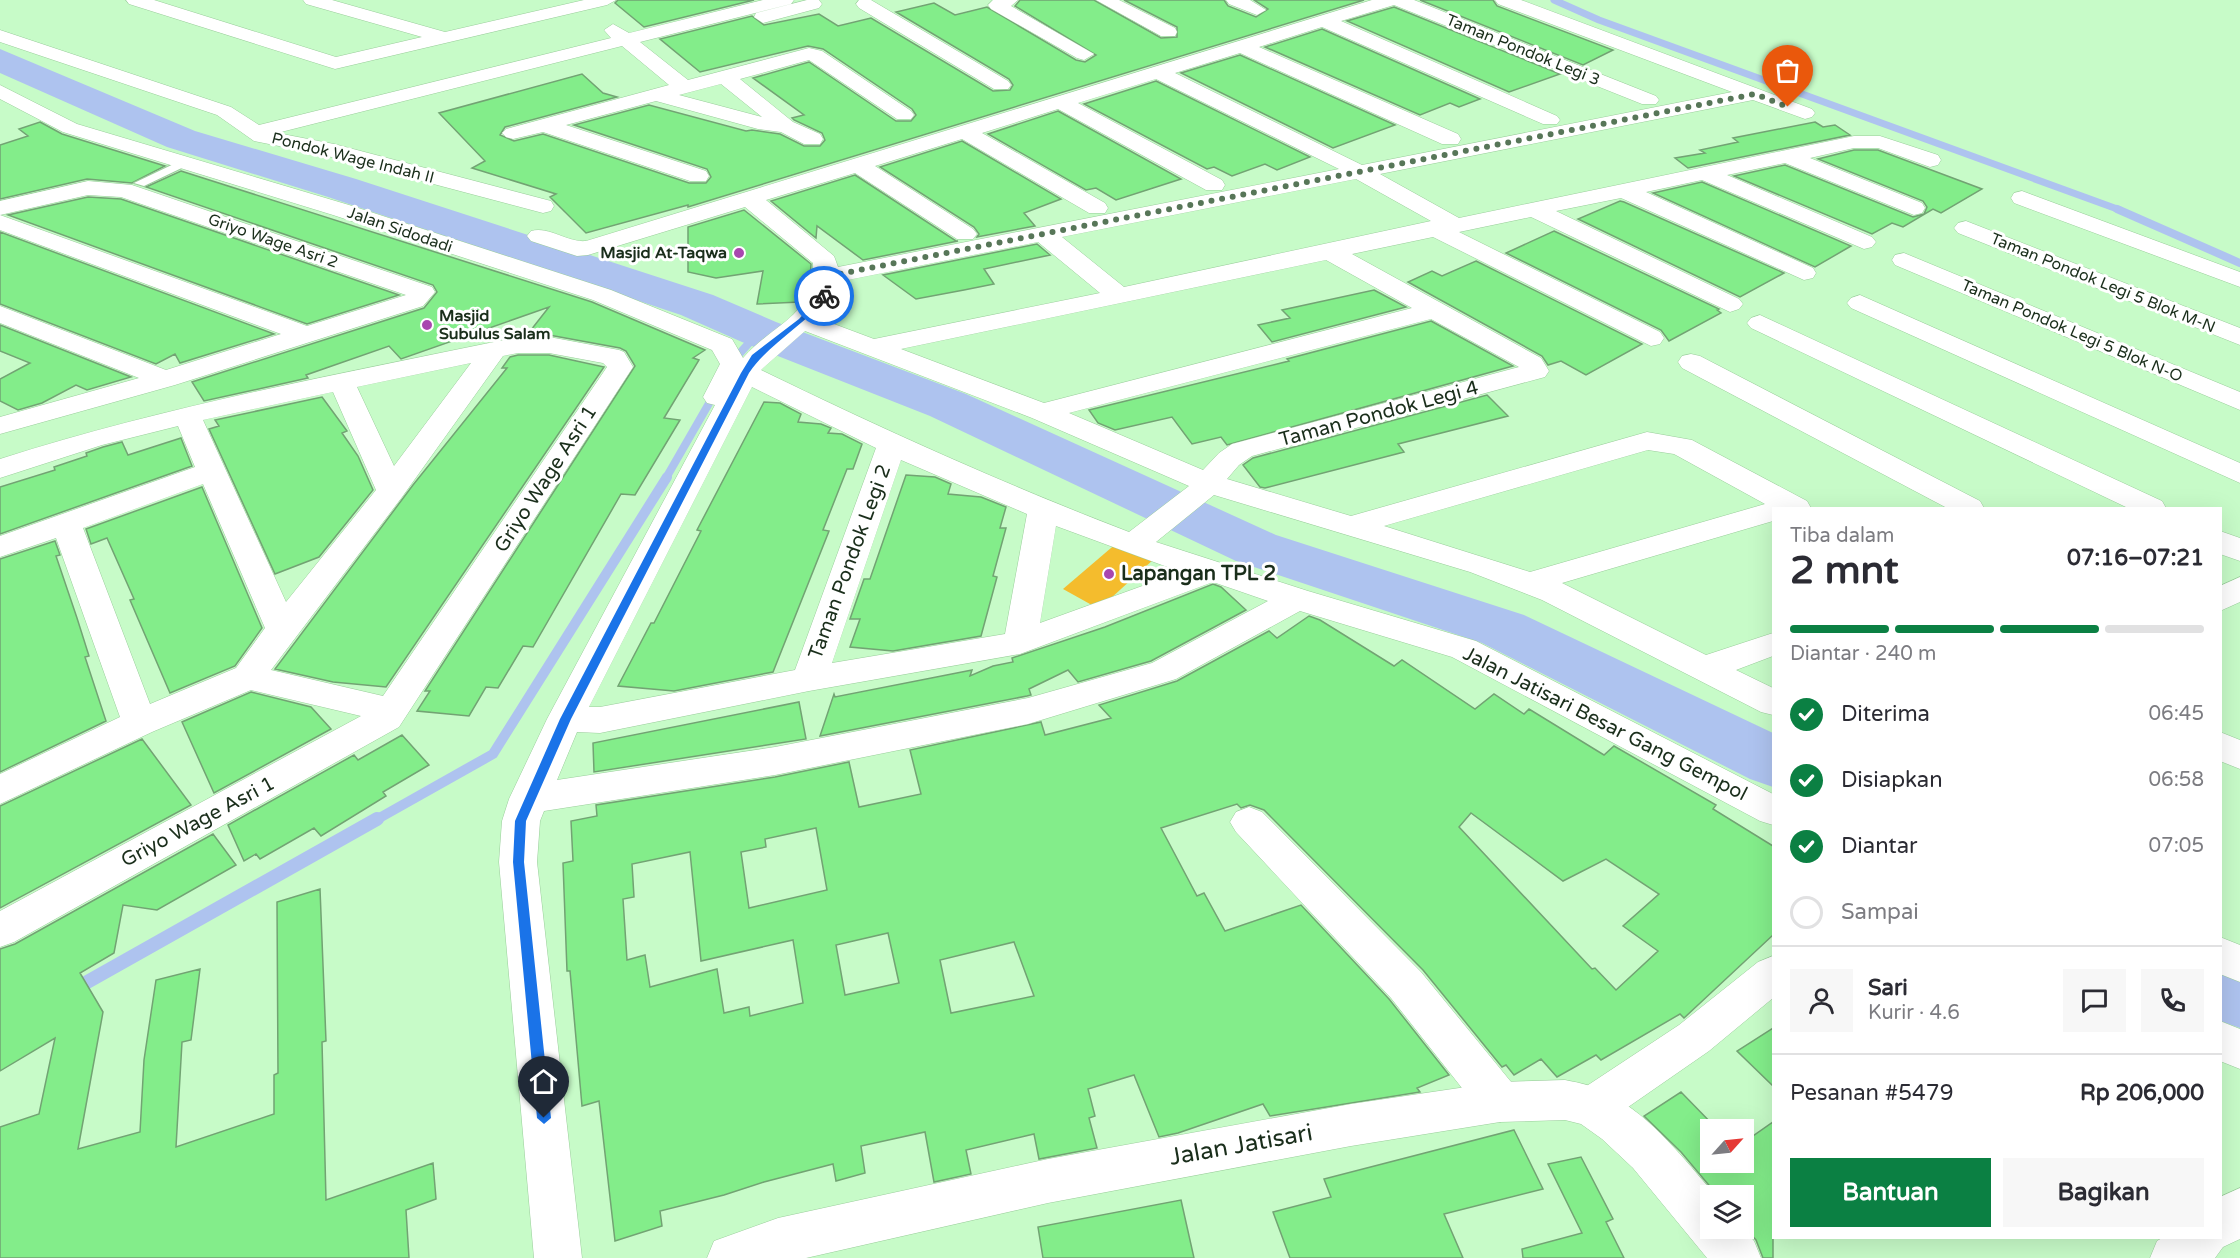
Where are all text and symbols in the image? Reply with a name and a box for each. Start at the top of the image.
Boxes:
street label: Taman Pondok Legi 3 [1443,10,1603,90]
pin [1762,45,1813,107]
icon: bag [1771,54,1804,87]
street label: Pondok Wage Indah II [270,128,436,188]
street label: Jalan Sidodadi [345,203,455,257]
street label: Griyo Wage Asri 2 [205,209,341,273]
street label: Taman Pondok Legi 5 Blok M-N [1988,229,2218,337]
place label: Masjid At-Taqwa [600,243,727,263]
marker: Masjid At-Taqwa [732,246,746,260]
courier [794,266,854,326]
street label: Taman Pondok Legi 5 Blok N-O [1958,275,2186,387]
icon: bike [808,280,841,313]
place label: Masjid Subulus Salam [439,306,550,344]
marker: Masjid Subulus Salam [420,318,434,332]
street label: Taman Pondok Legi 4 [1277,376,1481,452]
street label: Griyo Wage Asri 1 [490,401,602,557]
street label: Taman Pondok Legi 2 [804,461,896,663]
text: Tiba dalam [1790,524,1894,548]
text: 07:16–07:21 [2067,545,2204,571]
text: 2 mnt [1790,547,1899,594]
place label: Lapangan TPL 2 [1121,562,1276,586]
marker: Lapangan TPL 2 [1102,567,1116,581]
street label: Jalan Jatisari Besar Gang Gempol [1459,642,1751,806]
text: Diantar · 240 m [1790,642,1936,666]
icon: check [1790,698,1823,731]
text: Diterima [1841,701,1930,727]
text: 06:45 [2149,702,2204,726]
icon: check [1790,764,1823,797]
text: Disiapkan [1841,767,1943,793]
text: 06:58 [2149,768,2204,792]
street label: Griyo Wage Asri 1 [117,771,279,873]
icon: check [1790,830,1823,863]
text: Diantar [1841,833,1917,859]
text: 07:05 [2149,834,2204,858]
text: Sampai [1841,899,1919,925]
button: person [1790,969,1853,1032]
button: chat [2063,969,2126,1032]
button: phone [2141,969,2204,1032]
text: Sari [1868,975,1908,1001]
text: Kurir · 4.6 [1868,1001,1960,1025]
pin [518,1056,569,1118]
icon: home [527,1065,560,1098]
text: Pesanan #5479 [1790,1080,1953,1106]
text: Rp 206,000 [2080,1080,2204,1106]
street label: Jalan Jatisari [1167,1118,1315,1172]
north arrow [1700,1119,1754,1173]
map controls [1700,1119,1754,1239]
button: Bantuan [1790,1158,1991,1227]
button: Bagikan [2003,1158,2204,1227]
button: layers [1700,1185,1754,1239]

